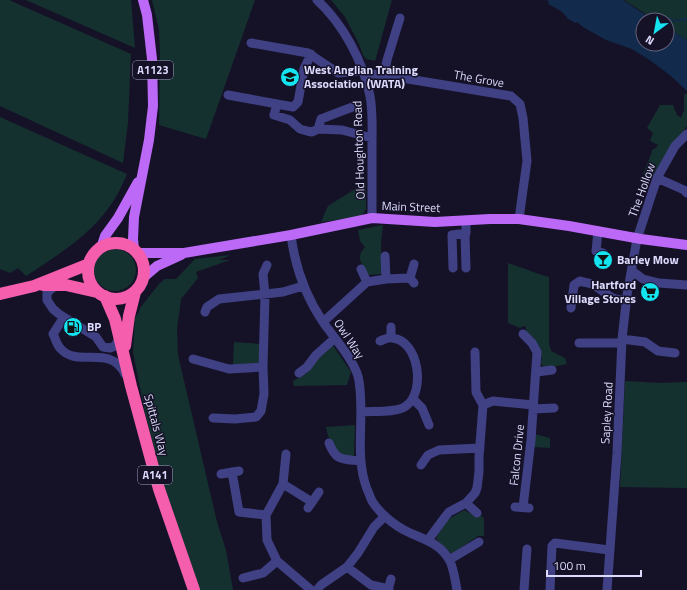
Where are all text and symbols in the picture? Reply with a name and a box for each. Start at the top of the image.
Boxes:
north arrow [635,12,675,52]
text: N [642,32,657,49]
place label: West Anglian Training Association (WATA) [304,60,418,93]
road number: A1123 [133,61,173,79]
street label: The Grove [452,65,506,92]
school or university icon: West Anglian Training Association (WATA) [279,66,301,88]
street label: Old Houghton Road [347,100,370,200]
street label: The Hollow [623,160,660,220]
street label: Main Street [381,196,441,217]
bar icon: Barley Mow [592,249,614,271]
place label: Barley Mow [617,250,679,269]
place label: Hartford Village Stores [564,275,636,308]
supermarket icon: Hartford Village Stores [639,281,661,303]
street label: Owl Way [329,315,370,363]
fuel station icon: BP [62,316,84,338]
place label: BP [87,317,101,336]
street label: Sapley Road [595,382,618,444]
street label: Spittals Way [139,392,174,458]
street label: Falcon Drive [504,423,529,487]
road number: A141 [138,466,172,484]
scale bar [547,552,641,578]
text: 100 m [553,556,586,575]

